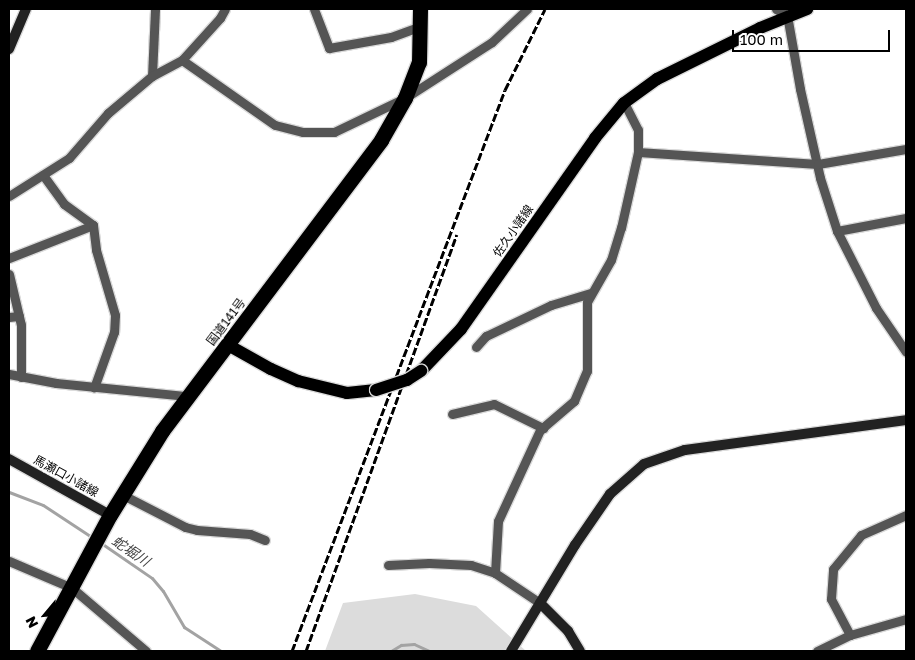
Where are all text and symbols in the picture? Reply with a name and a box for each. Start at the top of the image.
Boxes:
scale bar [735,20,892,52]
text: 100 m [740,30,783,48]
street label: 佐久小諸線 [490,202,536,260]
street label: 国道141号 [204,296,248,348]
street label: 馬瀬口小諸線 [31,452,101,500]
water label: 蛇堀川 [109,532,153,570]
north arrow [20,590,70,640]
text: N [21,614,41,631]

